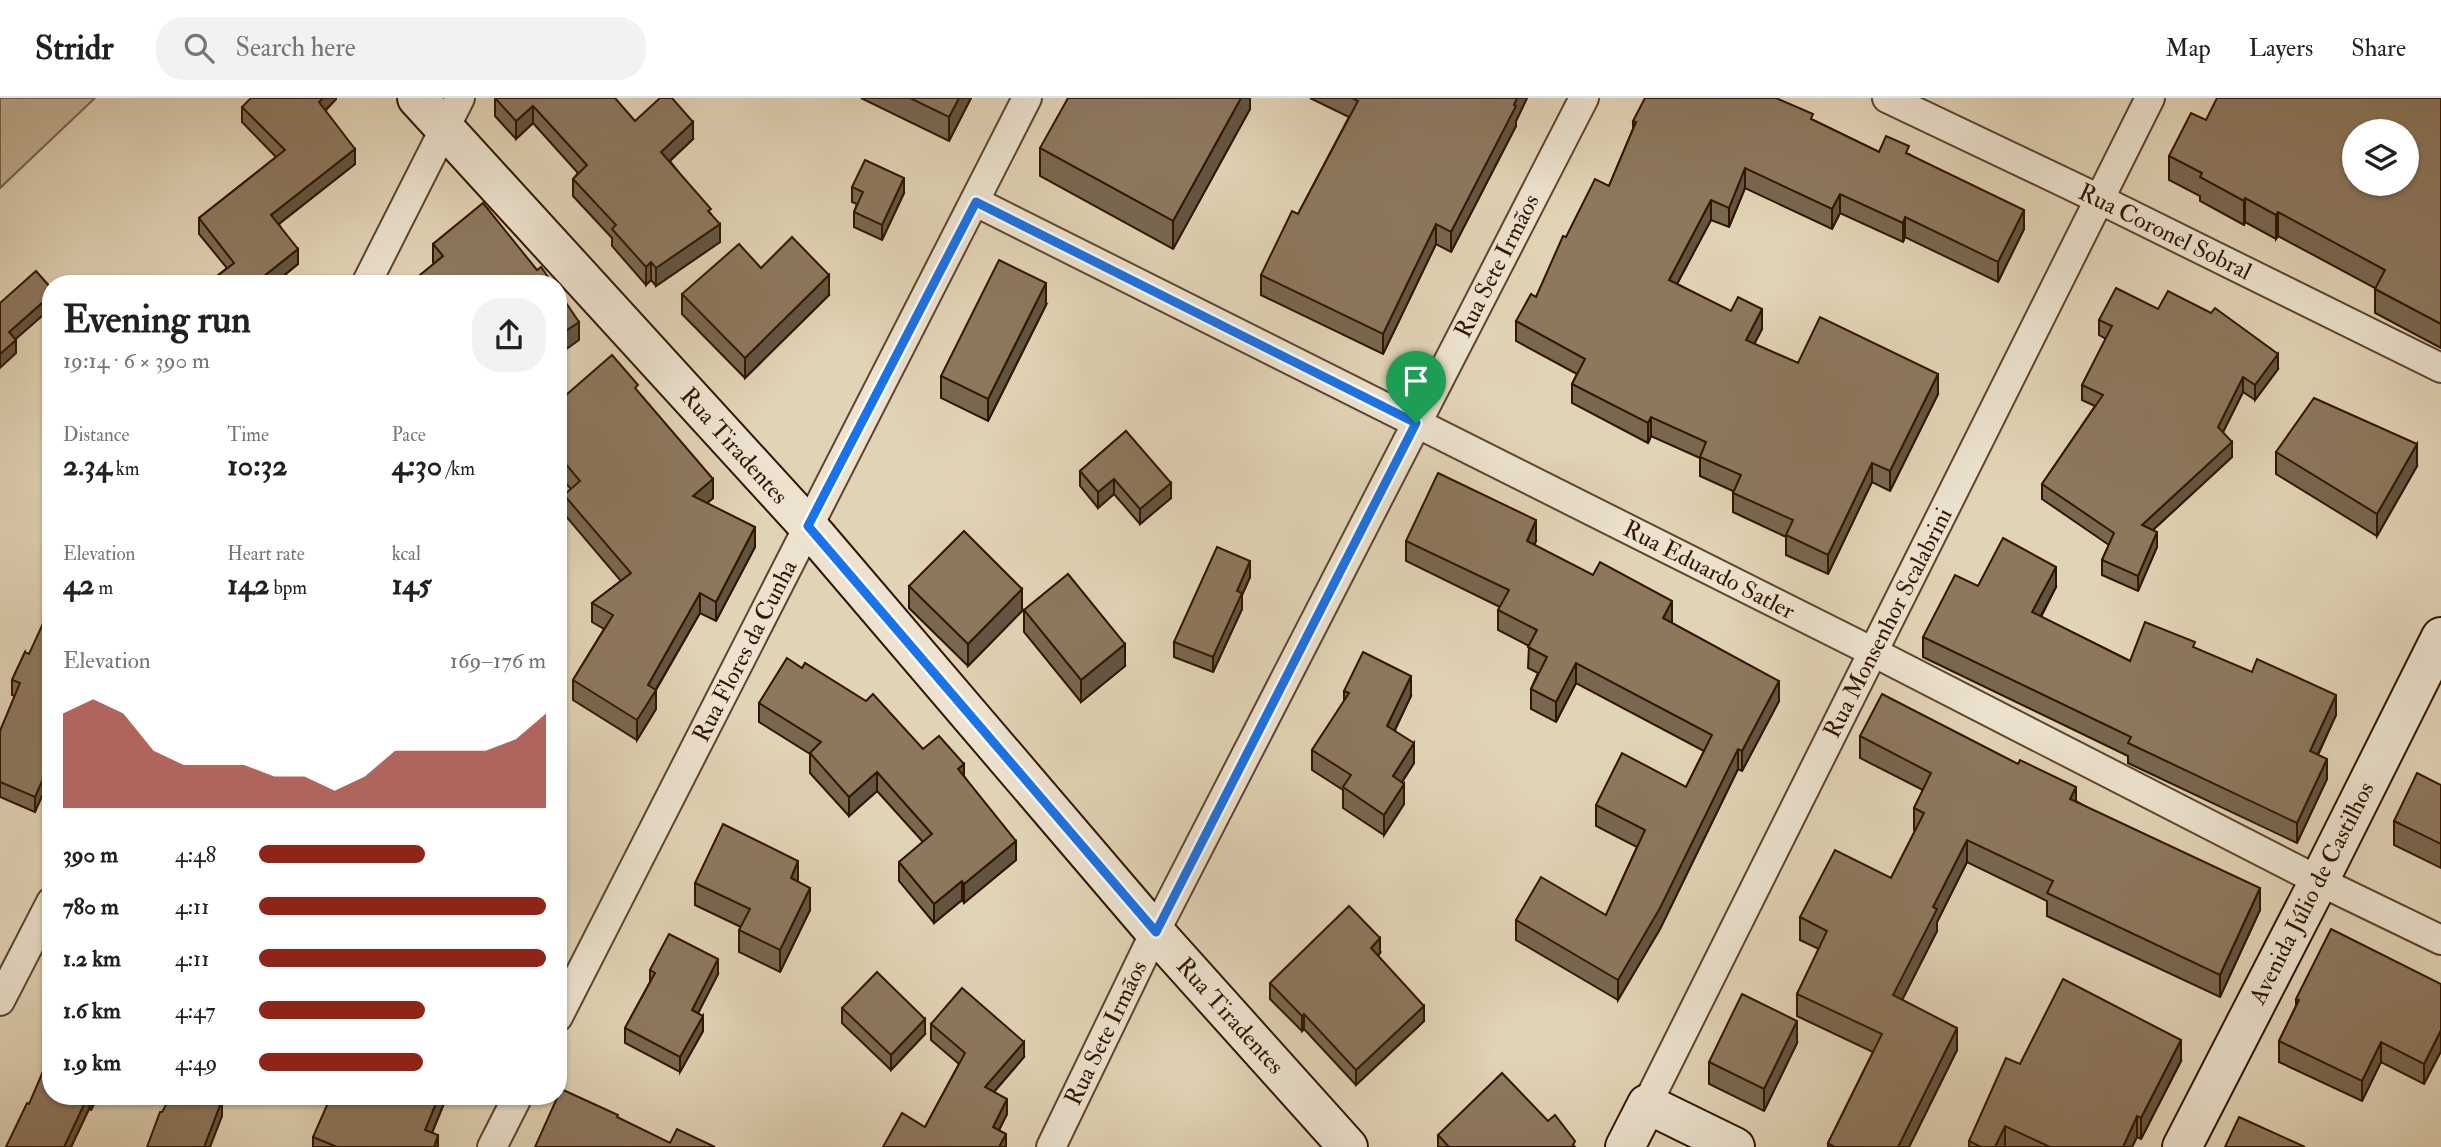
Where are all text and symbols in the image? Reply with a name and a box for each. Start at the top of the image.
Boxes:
search box [156,17,646,80]
text: Stridr [35,28,114,69]
icon: search [180,29,218,67]
text: Search here [236,32,356,64]
text: Map [2166,33,2211,64]
text: Layers [2249,33,2313,64]
text: Share [2351,33,2406,64]
map controls [2342,119,2419,196]
button: layers [2342,119,2419,196]
street label: Rua Coronel Sobral [2073,177,2257,287]
street label: Rua Sete Irmãos [1447,189,1547,343]
text: Evening run [63,296,251,344]
button: share [472,298,546,372]
text: 19:14 · 6 × 390 m [63,346,210,375]
pin [1386,351,1446,423]
icon: arrive [1397,362,1435,400]
street label: Rua Tiradentes [673,381,795,511]
text: Distance [63,423,129,447]
text: Time [227,423,269,447]
text: Pace [392,423,426,447]
text: 2.34 [63,447,112,484]
text: 10:32 [227,447,287,484]
text: 4:30 [392,447,442,484]
text: km [112,457,139,481]
text: /km [442,457,475,481]
street label: Rua Monsenhor Scalabrini [1816,503,1960,743]
street label: Rua Eduardo Satler [1618,513,1800,627]
text: Elevation [63,542,135,566]
text: Heart rate [227,542,305,566]
text: kcal [392,542,421,566]
street label: Rua Flores da Cunha [686,554,805,747]
text: 42 [63,566,94,603]
text: 142 [227,566,269,603]
text: 145 [392,566,432,603]
text: m [94,576,113,600]
text: bpm [269,576,307,600]
text: Elevation [63,646,151,675]
text: 169–176 m [450,646,546,675]
street label: Avenida Júlio de Castilhos [2242,776,2382,1011]
text: 390 m [63,840,118,869]
text: 4:48 [175,840,216,869]
text: 780 m [63,892,119,921]
text: 4:11 [175,892,210,921]
text: 1.2 km [63,944,121,973]
text: 4:11 [175,944,210,973]
street label: Rua Tiradentes [1169,951,1291,1081]
street label: Rua Sete Irmãos [1058,955,1154,1111]
text: 1.6 km [63,996,121,1025]
text: 4:47 [175,996,216,1025]
text: 1.9 km [63,1048,121,1077]
text: 4:49 [175,1048,217,1077]

